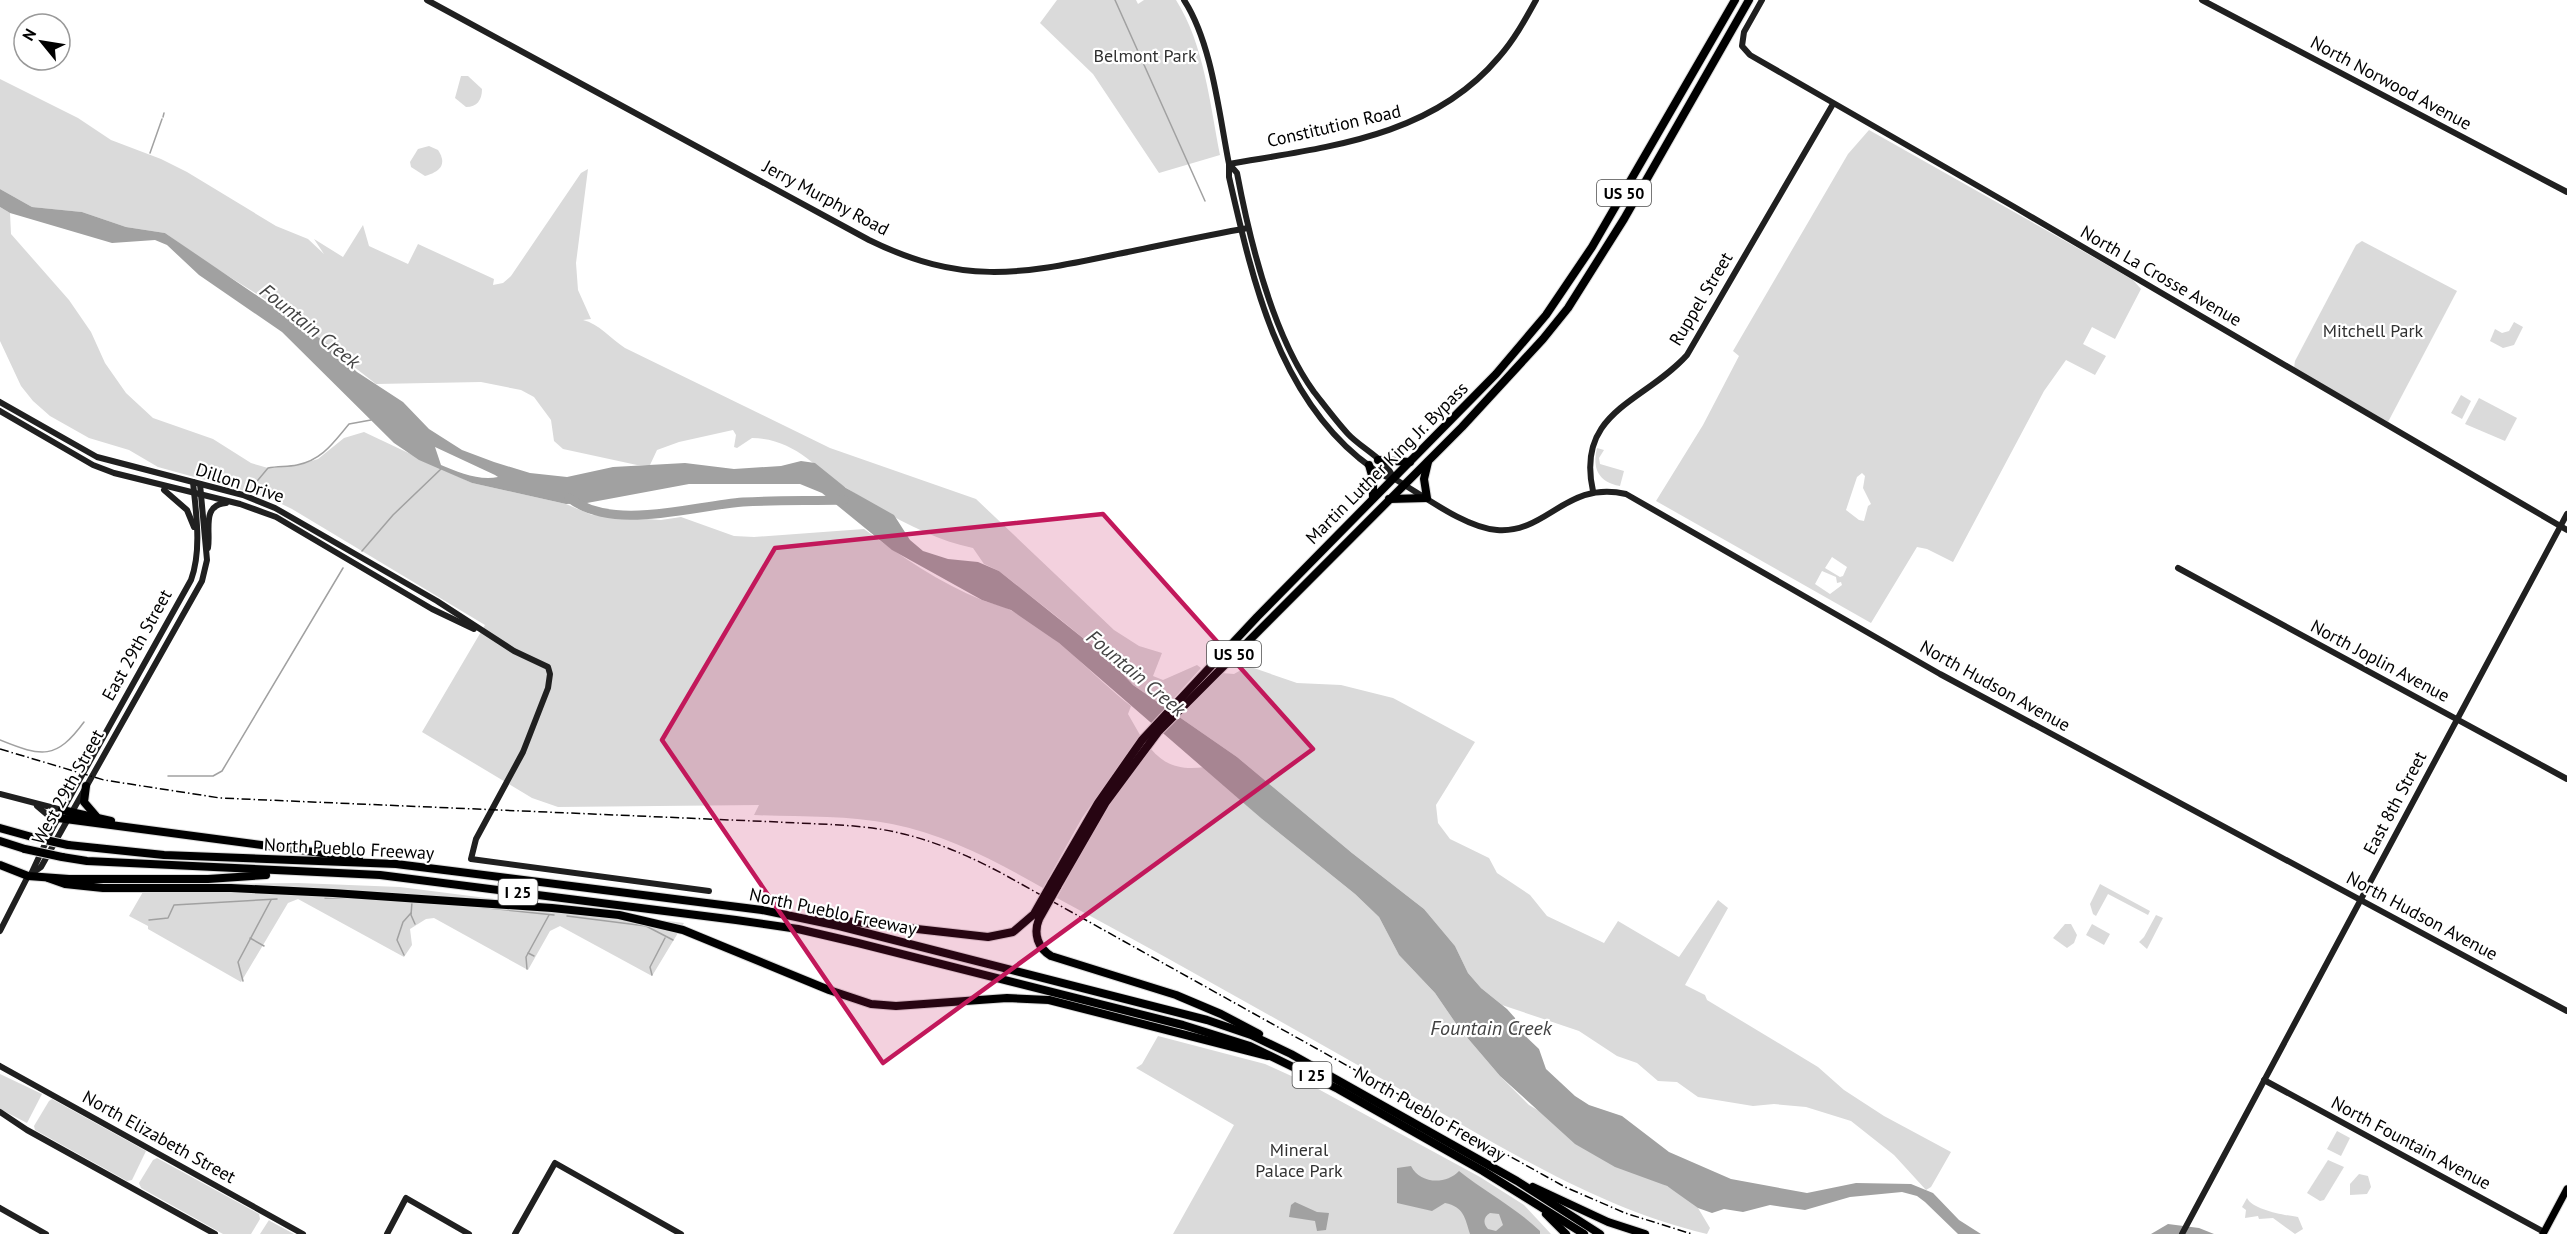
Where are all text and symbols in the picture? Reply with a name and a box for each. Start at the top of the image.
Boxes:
north arrow [12,12,72,72]
text: N [18,25,40,44]
street label: North Norwood Avenue [2307,30,2476,135]
park label: Belmont Park [1093,44,1197,67]
street label: Constitution Road [1265,99,1403,152]
street label: Jerry Murphy Road [758,154,893,240]
road number: US 50 [1597,180,1651,206]
street label: North La Crosse Avenue [2077,220,2246,331]
street label: Ruppel Street [1664,248,1737,350]
water label: Fountain Creek [255,278,366,375]
park label: Mitchell Park [2323,319,2424,342]
street label: Martin Luther King Jr. Bypass [1301,377,1473,549]
street label: Dillon Drive [193,457,287,508]
street label: East 29th Street [97,585,177,704]
street label: North Joplin Avenue [2307,614,2454,707]
water label: Fountain Creek [1081,624,1192,723]
street label: North Hudson Avenue [1916,635,2074,736]
road number: US 50 [1207,641,1261,667]
street label: West 29th Street [26,725,109,848]
street label: East 8th Street [2358,747,2431,858]
street label: North Pueblo Freeway [263,833,435,864]
street label: North Hudson Avenue [2343,866,2502,965]
road number: I 25 [498,879,538,905]
street label: North Pueblo Freeway [747,883,920,941]
water label: Fountain Creek [1430,1015,1553,1041]
street label: North Pueblo Freeway [1351,1061,1510,1167]
road number: I 25 [1292,1062,1332,1088]
street label: North Elizabeth Street [79,1085,240,1188]
street label: North Fountain Avenue [2327,1091,2495,1194]
park label: Mineral Palace Park [1255,1138,1343,1182]

